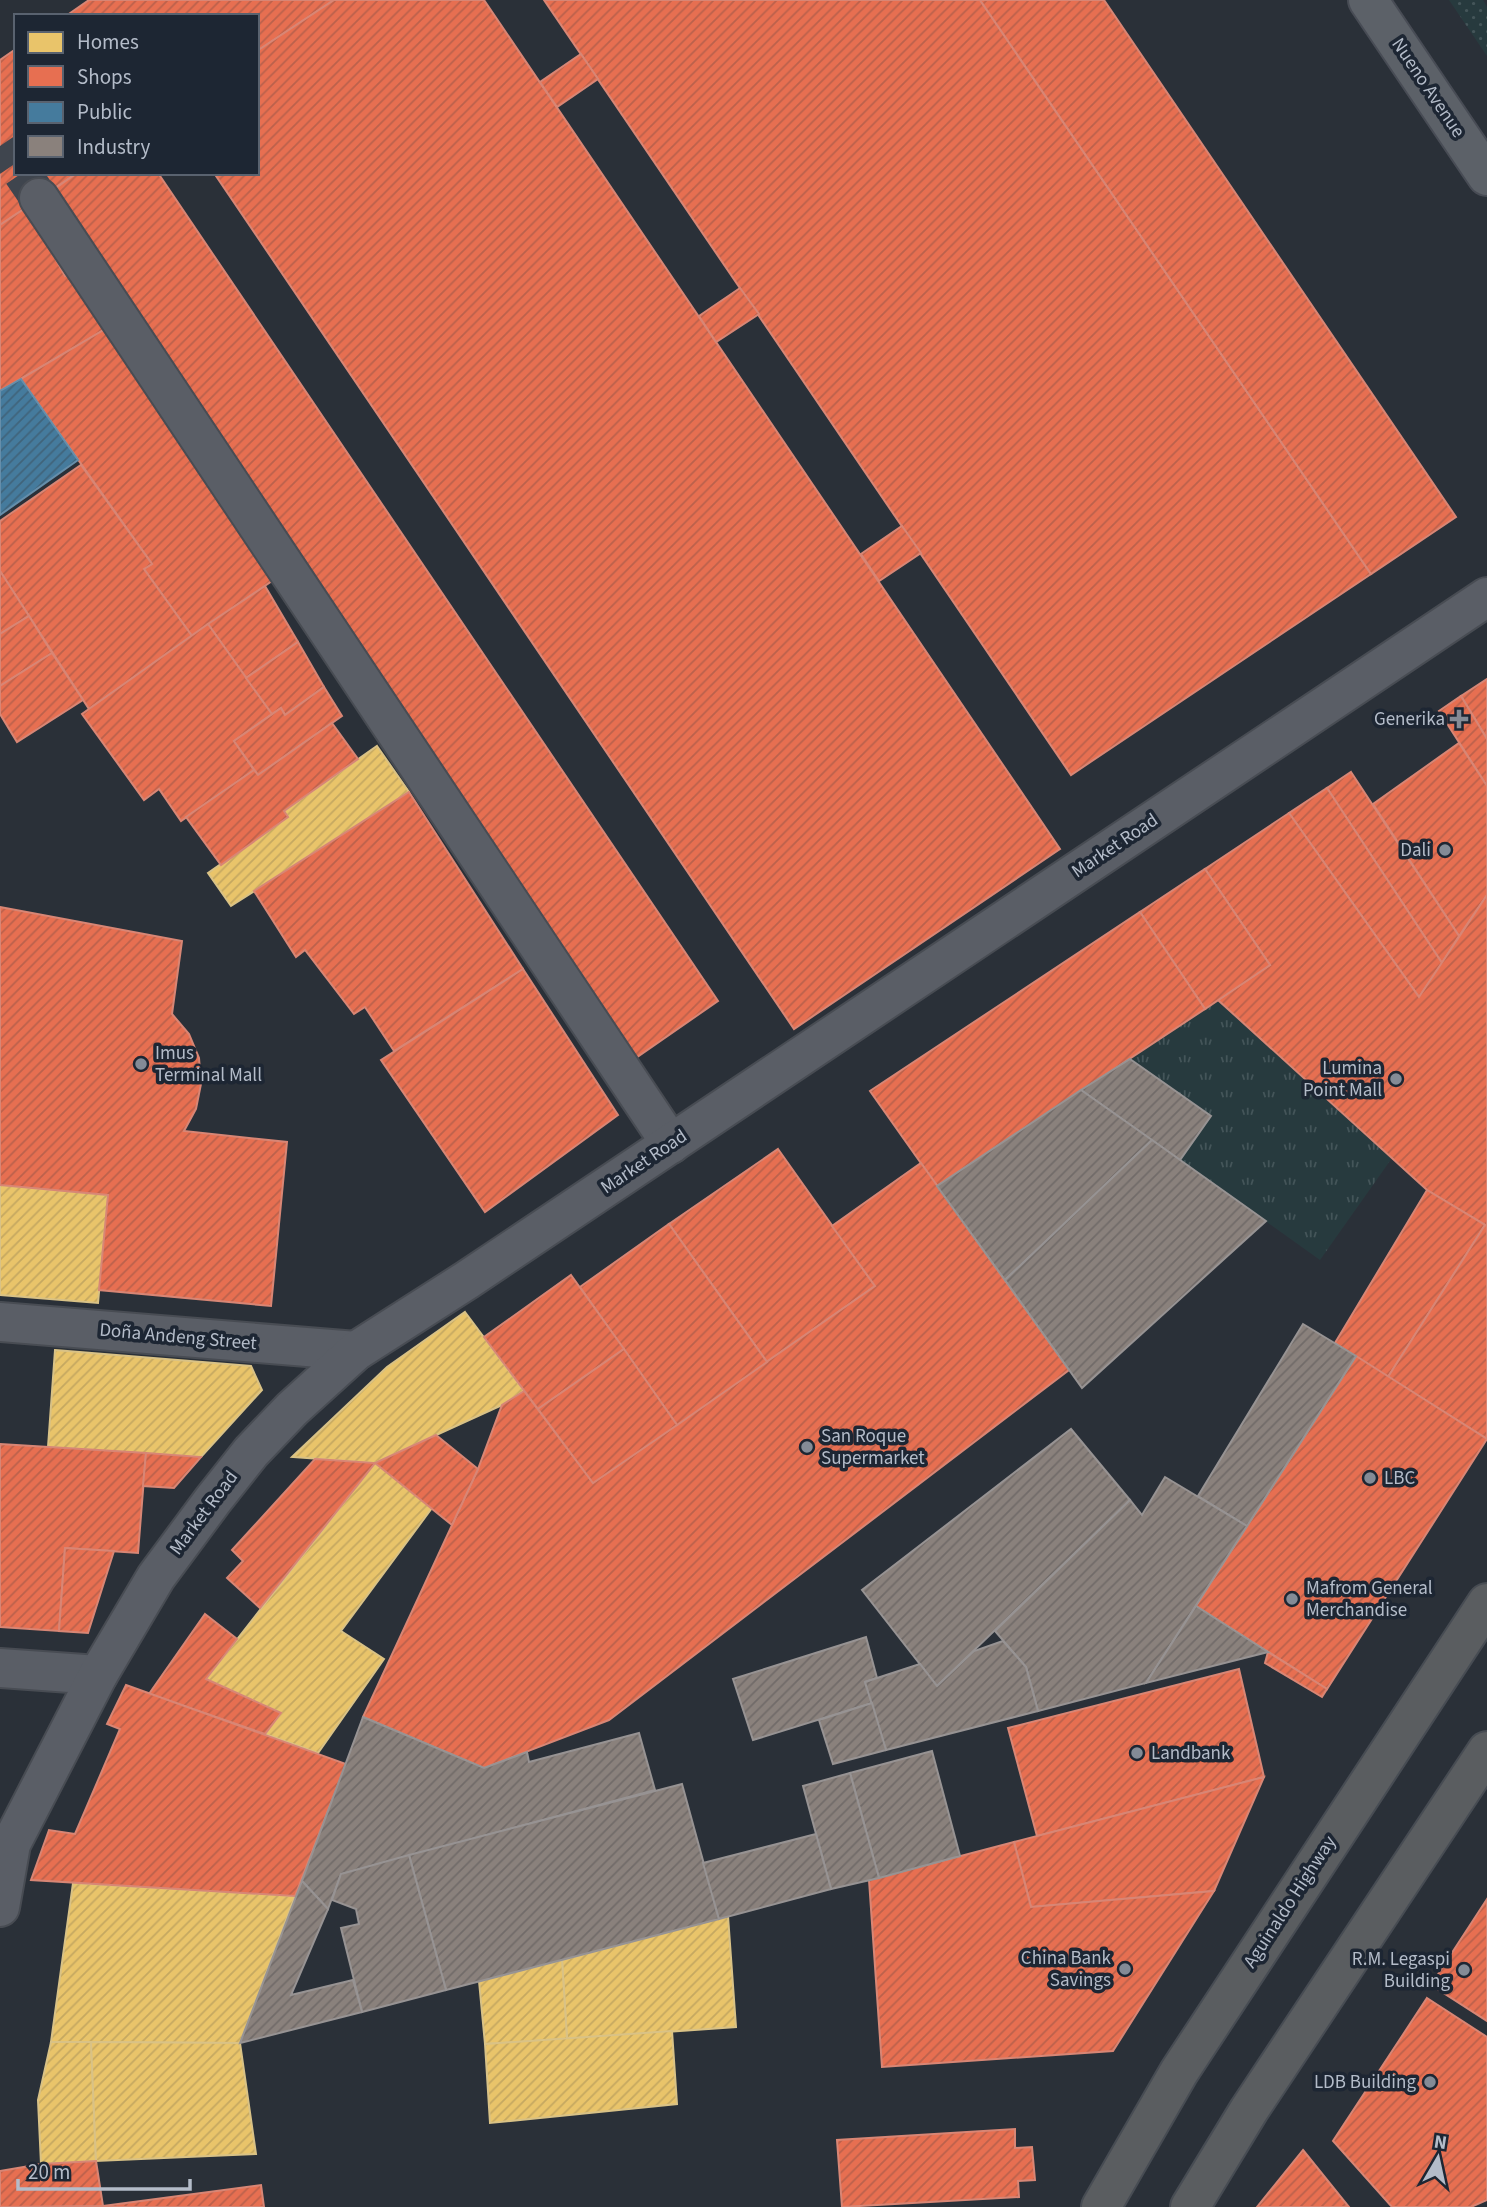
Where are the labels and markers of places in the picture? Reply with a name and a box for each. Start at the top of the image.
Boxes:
place label: Generika [1374,706,1445,733]
marker: Generika [1451,711,1467,727]
place label: Dali [1400,837,1431,864]
marker: Dali [1437,842,1453,858]
place label: Imus Terminal Mall [155,1040,262,1089]
place label: Lumina Point Mall [1303,1055,1382,1104]
marker: Imus Terminal Mall [133,1056,149,1072]
marker: Lumina Point Mall [1388,1071,1404,1087]
place label: San Roque Supermarket [821,1423,925,1472]
marker: San Roque Supermarket [799,1439,815,1455]
place label: LBC [1384,1465,1415,1492]
marker: LBC [1362,1470,1378,1486]
place label: Mafrom General Merchandise [1306,1575,1433,1624]
marker: Mafrom General Merchandise [1284,1591,1300,1607]
place label: Landbank [1151,1740,1231,1767]
marker: Landbank [1129,1745,1145,1761]
place label: China Bank Savings [1021,1945,1112,1994]
place label: R.M. Legaspi Building [1352,1946,1450,1995]
marker: China Bank Savings [1117,1961,1133,1977]
marker: R.M. Legaspi Building [1456,1962,1472,1978]
place label: LDB Building [1314,2069,1416,2096]
marker: LDB Building [1422,2074,1438,2090]

